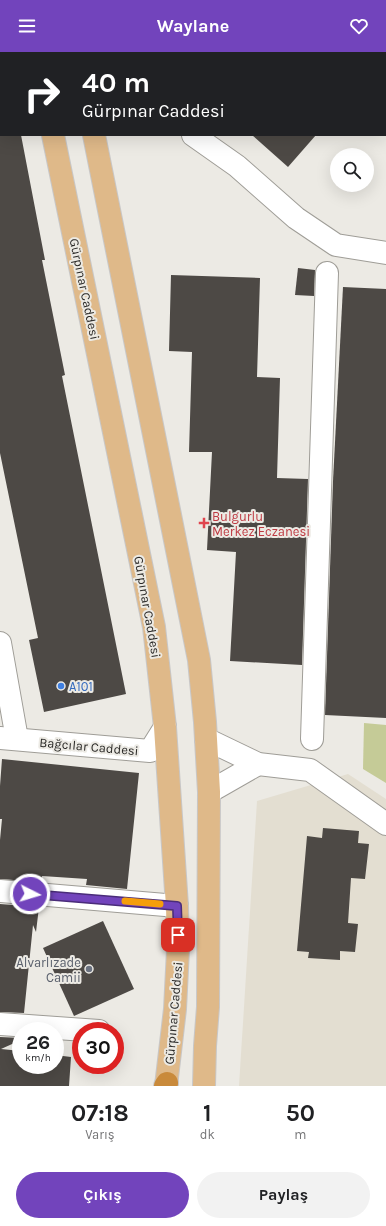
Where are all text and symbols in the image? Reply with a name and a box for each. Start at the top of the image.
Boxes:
icon: menu [16,15,38,37]
text: Waylane [157,15,229,37]
icon: heart [348,15,370,37]
text: 40 m [82,66,150,99]
icon: right [16,68,68,120]
text: Gürpınar Caddesi [82,100,225,122]
map controls [330,148,374,192]
button: search [330,148,374,192]
street label: Gürpınar Caddesi [66,237,103,341]
place label: Bulgurlu Merkez Eczanesi [212,509,310,539]
marker: Bulgurlu Merkez Eczanesi [199,518,209,528]
street label: Gürpınar Caddesi [131,555,164,659]
place label: A101 [69,679,93,694]
marker: A101 [56,681,66,691]
street label: Bağcılar Caddesi [39,735,139,758]
position arrow [9,873,51,915]
pin [161,918,195,952]
icon: arrive [167,924,189,946]
place label: Alvarlızade Camii [16,955,81,985]
street label: Gürpınar Caddesi [162,961,185,1065]
marker: Alvarlızade Camii [84,964,94,974]
speed limit sign: 30 [72,1022,124,1074]
text: 26 [26,1031,50,1054]
text: km/h [25,1052,51,1064]
text: 07:18 [71,1099,129,1127]
text: 1 [203,1099,212,1127]
text: 50 [286,1099,315,1127]
text: Varış [85,1127,115,1142]
text: dk [200,1127,215,1142]
text: m [294,1127,306,1142]
button: Çıkış [16,1172,189,1218]
button: Paylaş [197,1172,370,1218]

